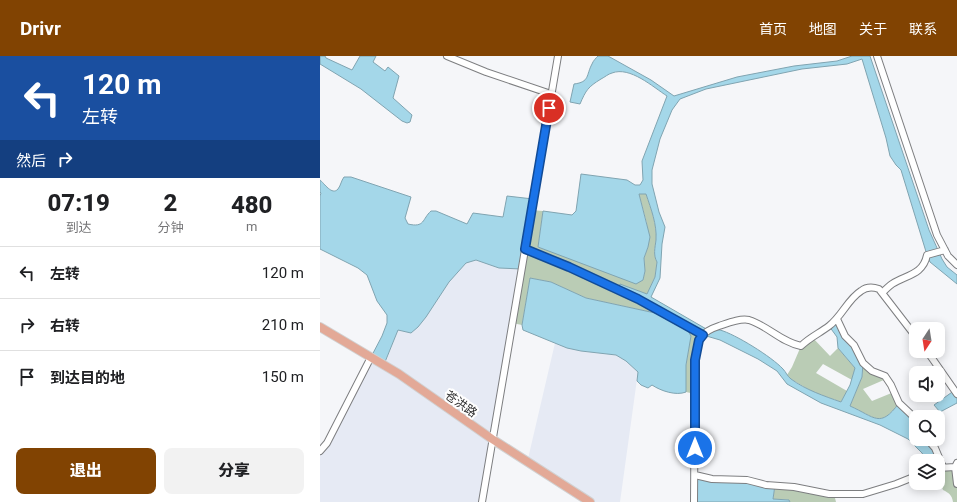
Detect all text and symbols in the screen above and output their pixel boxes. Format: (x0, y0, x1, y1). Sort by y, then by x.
text: Drivr (20, 17, 61, 40)
text: 首页 (759, 21, 787, 37)
text: 地图 (809, 21, 837, 37)
text: 关于 (859, 21, 887, 37)
text: 联系 (909, 21, 937, 37)
text: 120 m (82, 68, 161, 101)
icon: left (16, 72, 68, 124)
pin (532, 91, 566, 125)
icon: arrive (538, 97, 560, 119)
text: 左转 (82, 106, 118, 127)
icon: right (54, 148, 76, 170)
text: 然后 (16, 152, 46, 170)
text: 07:19 (48, 189, 110, 217)
text: 2 (163, 189, 177, 217)
text: 480 (231, 191, 272, 219)
text: m (246, 219, 257, 234)
text: 到达 (66, 220, 92, 235)
text: 分钟 (157, 220, 183, 235)
icon: left (16, 262, 38, 284)
text: 120 m (262, 264, 304, 282)
text: 左转 (50, 265, 80, 283)
icon: right (16, 314, 38, 336)
text: 210 m (262, 316, 304, 334)
text: 右转 (50, 317, 80, 335)
north arrow (909, 322, 945, 358)
map controls (909, 322, 945, 490)
icon: arrive (16, 366, 38, 388)
button: sound (909, 366, 945, 402)
text: 150 m (262, 368, 304, 386)
text: 到达目的地 (50, 369, 125, 387)
street label: 苍洪路 (442, 388, 480, 420)
button: search (909, 410, 945, 446)
position arrow (674, 427, 716, 469)
button: 退出 (16, 448, 156, 494)
button: 分享 (164, 448, 304, 494)
button: layers (909, 454, 945, 490)

